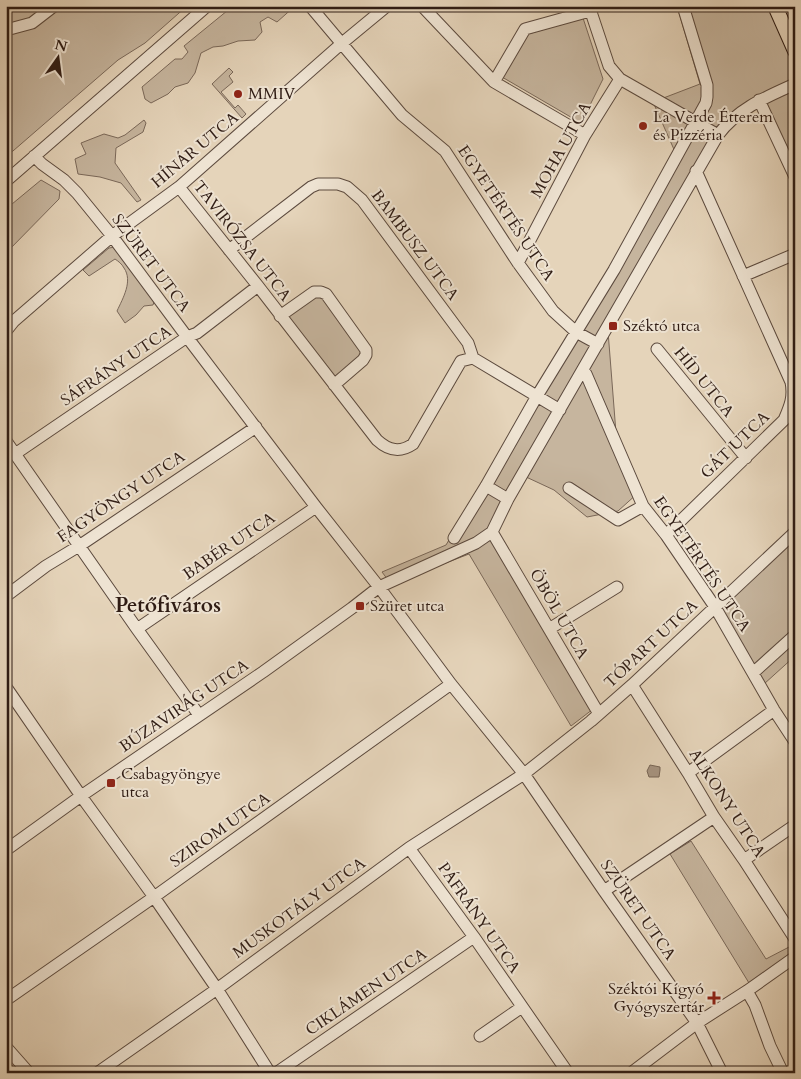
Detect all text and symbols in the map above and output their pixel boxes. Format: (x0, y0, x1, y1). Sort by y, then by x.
north arrow (32, 32, 82, 82)
text: N (53, 35, 69, 57)
place label: MMIV (248, 83, 296, 105)
marker: MMIV (232, 88, 244, 100)
street label: MOHA UTCA (526, 98, 597, 202)
place label: La Verde Étterem és Pizzéria (653, 106, 773, 146)
street label: HÍNÁR UTCA (147, 107, 244, 193)
marker: La Verde Étterem és Pizzéria (637, 120, 649, 132)
street label: EGYETÉRTÉS UTCA (452, 141, 560, 286)
street label: TAVIRÓZSA UTCA (188, 176, 296, 306)
street label: BAMBUSZ UTCA (366, 185, 464, 305)
street label: SZÜRET UTCA (107, 209, 196, 317)
place label: Széktó utca (623, 315, 700, 337)
street label: SÁFRÁNY UTCA (56, 320, 176, 411)
marker: Széktó utca (607, 320, 619, 332)
street label: HÍD UTCA (669, 342, 740, 422)
street label: GÁT UTCA (696, 406, 775, 484)
street label: FAGYÖNGY UTCA (53, 446, 190, 548)
street label: EGYETÉRTÉS UTCA (648, 492, 756, 637)
street label: BABÉR UTCA (179, 507, 280, 585)
street label: ÖBÖL UTCA (524, 565, 594, 664)
district label: Petőfiváros (115, 591, 221, 620)
street label: TÓPART UTCA (599, 594, 703, 693)
place label: Szüret utca (370, 595, 445, 617)
marker: Szüret utca (354, 600, 366, 612)
street label: BÚZAVIRÁG UTCA (115, 654, 254, 758)
street label: ALKONY UTCA (684, 745, 771, 862)
place label: Csabagyöngye utca (121, 763, 221, 803)
marker: Csabagyöngye utca (105, 777, 117, 789)
street label: SZIROM UTCA (166, 787, 275, 873)
street label: MUSKOTÁLY UTCA (228, 852, 370, 964)
street label: SZÜRET UTCA (595, 855, 681, 965)
street label: PÁFRÁNY UTCA (433, 858, 526, 978)
street label: CIKLÁMEN UTCA (301, 943, 432, 1041)
place label: Széktói Kígyó Gyógyszertár (608, 978, 704, 1018)
marker: Széktói Kígyó Gyógyszertár (708, 992, 720, 1004)

